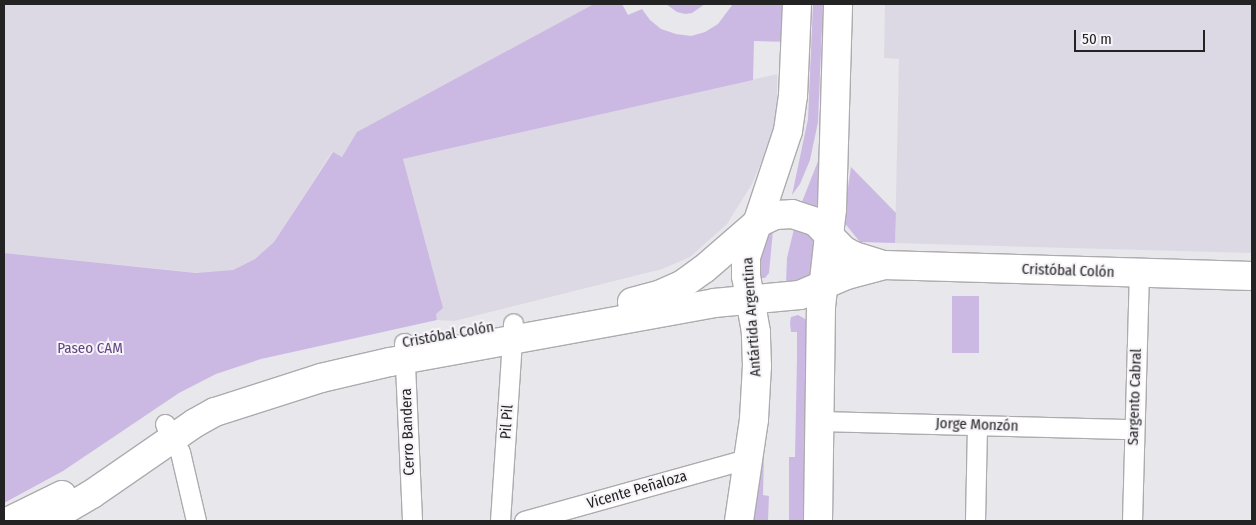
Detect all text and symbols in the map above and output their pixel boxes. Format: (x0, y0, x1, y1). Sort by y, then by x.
scale bar (1076, 20, 1207, 52)
text: 50 m (1082, 30, 1112, 48)
street label: Antártida Argentina (739, 257, 765, 377)
street label: Cristóbal Colón (1021, 260, 1115, 282)
street label: Cristóbal Colón (401, 318, 495, 352)
park label: Paseo CAM (57, 340, 123, 358)
street label: Sargento Cabral (1124, 348, 1146, 446)
street label: Cerro Bandera (397, 388, 419, 476)
street label: Pil Pil (497, 404, 517, 440)
street label: Jorge Monzón (935, 415, 1019, 435)
street label: Vicente Peñaloza (585, 467, 689, 513)

